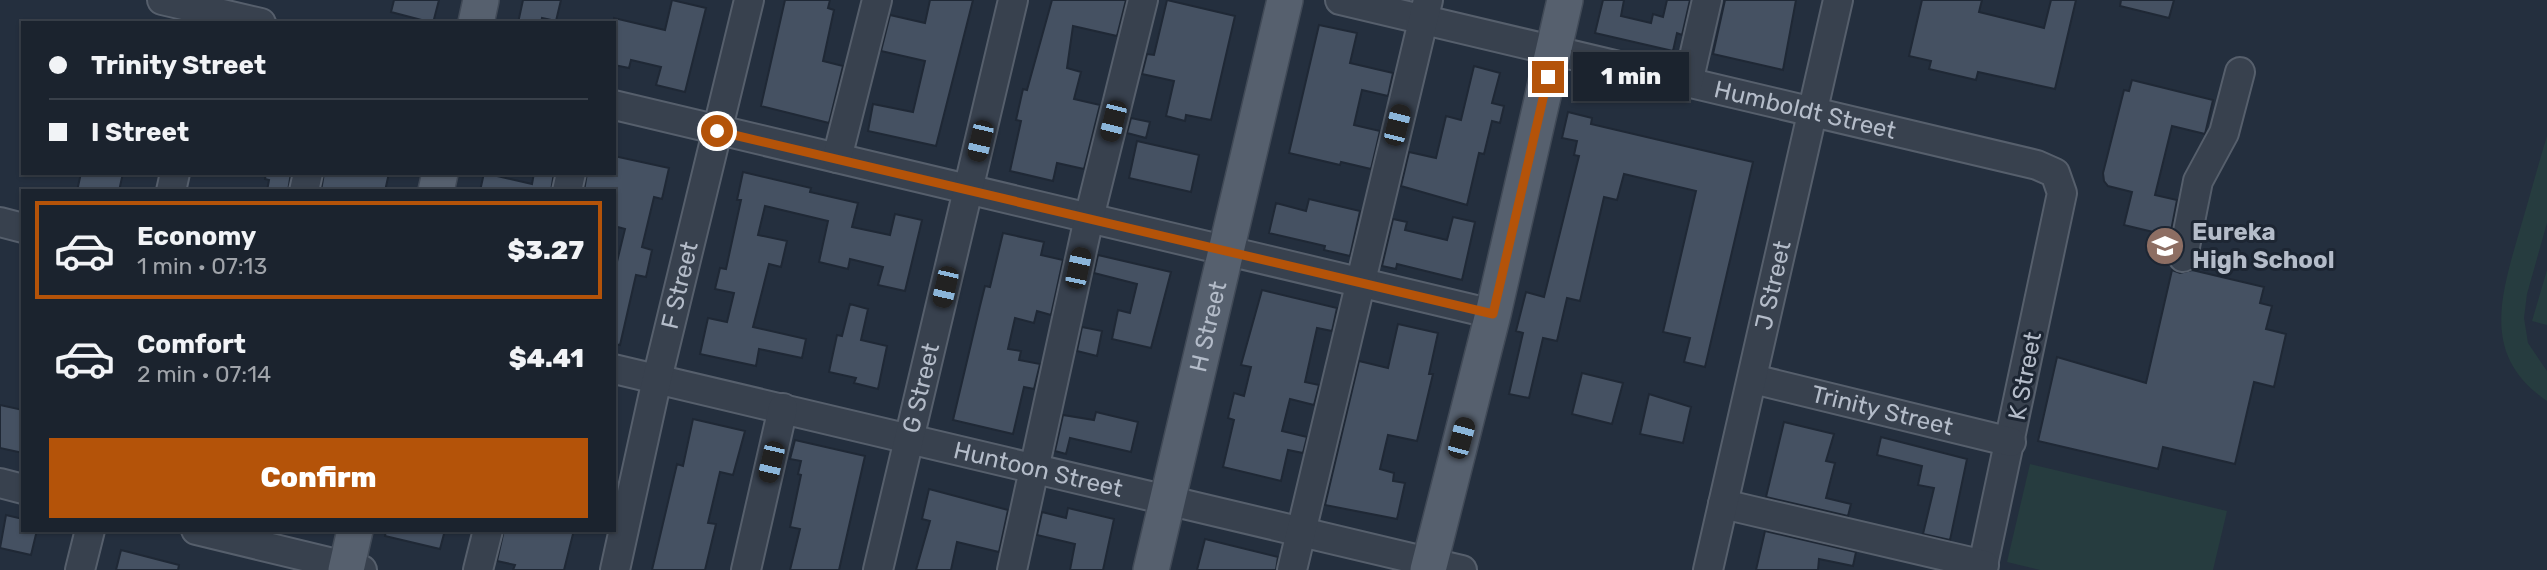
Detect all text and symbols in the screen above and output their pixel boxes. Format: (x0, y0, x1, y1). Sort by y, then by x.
text: Trinity Street (91, 50, 266, 81)
callout: 1 min (1572, 52, 1688, 102)
route end (1532, 61, 1564, 93)
text: 1 min (1601, 62, 1661, 90)
street label: Humboldt Street (1711, 75, 1899, 145)
car (1098, 98, 1129, 144)
car (1382, 102, 1413, 148)
route start (701, 115, 733, 147)
text: I Street (91, 117, 189, 148)
car (966, 118, 995, 164)
place label: Eureka High School (2192, 218, 2335, 274)
icon: car (53, 219, 116, 282)
text: Economy (137, 221, 256, 252)
school or university icon: Eureka High School (2144, 225, 2186, 267)
text: $3.27 (507, 235, 584, 266)
street label: J Street (1749, 238, 1797, 333)
street label: F Street (656, 239, 704, 332)
car (1064, 245, 1093, 291)
text: 1 min · 07:13 (137, 252, 267, 280)
car (931, 264, 960, 310)
street label: H Street (1184, 278, 1232, 375)
icon: car (53, 327, 116, 390)
text: Comfort (137, 329, 246, 360)
street label: K Street (2003, 329, 2047, 423)
street label: G Street (897, 340, 945, 436)
text: $4.41 (509, 343, 584, 374)
text: 2 min · 07:14 (137, 360, 271, 388)
street label: Trinity Street (1809, 380, 1956, 441)
car (1446, 415, 1477, 461)
street label: Huntoon Street (951, 436, 1126, 503)
button: Confirm (49, 438, 588, 518)
car (757, 439, 786, 485)

